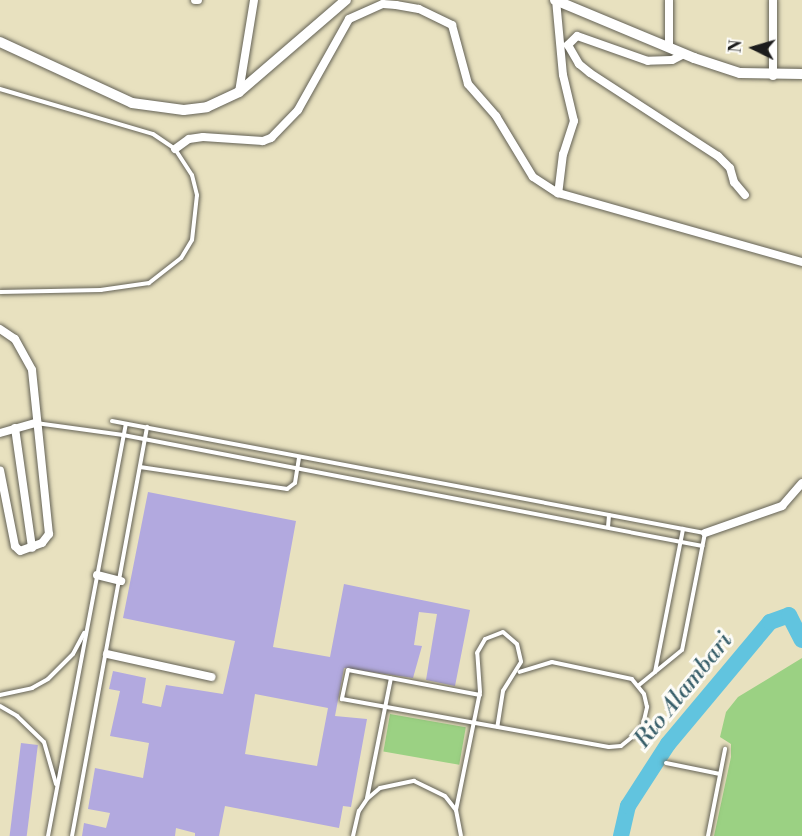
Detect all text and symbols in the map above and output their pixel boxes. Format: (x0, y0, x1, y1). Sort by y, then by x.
north arrow (724, 18, 784, 78)
text: N (726, 39, 747, 54)
water label: Rio Alambari (629, 627, 739, 755)

